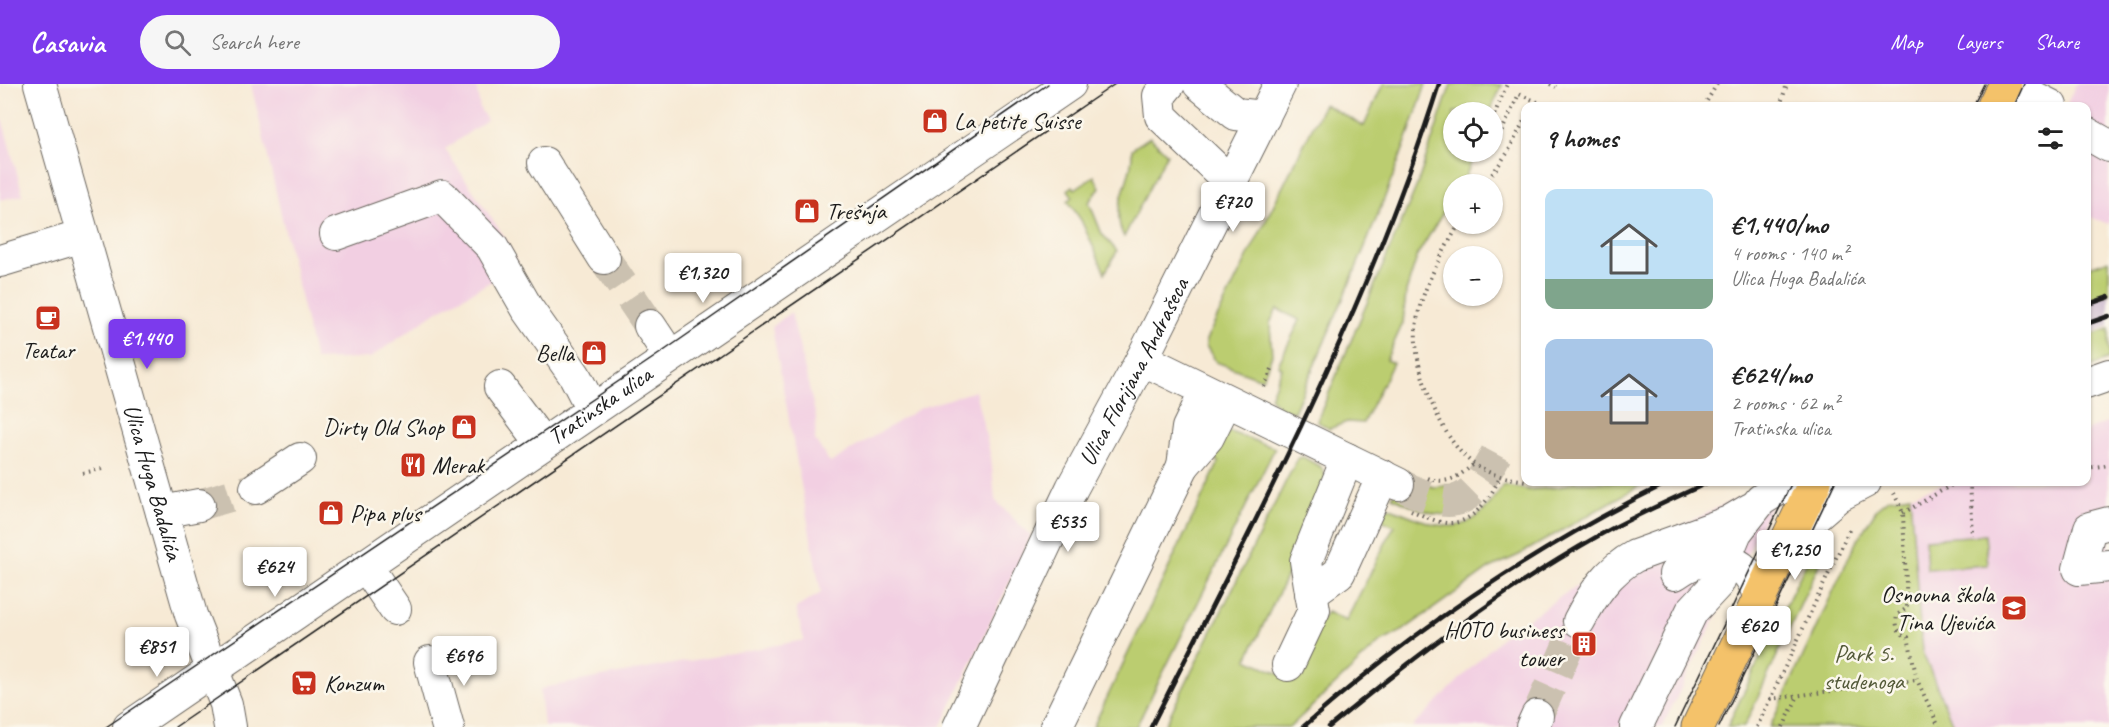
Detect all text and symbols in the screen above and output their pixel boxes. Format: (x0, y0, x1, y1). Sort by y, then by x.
search box (140, 15, 560, 69)
text: Casavia (30, 25, 104, 60)
icon: search (161, 26, 194, 59)
text: Search here (209, 28, 299, 56)
text: Map (1890, 29, 1923, 55)
text: Layers (1956, 29, 2002, 55)
text: Share (2035, 29, 2079, 55)
map controls (1443, 102, 1503, 306)
button: locate (1443, 102, 1503, 162)
shop icon: La petite Suisse (920, 106, 950, 136)
place label: La petite Suisse (954, 106, 1083, 136)
text: 9 homes (1545, 122, 1618, 155)
icon: filters (2034, 122, 2067, 155)
button: + (1443, 174, 1503, 234)
pin: €720 (1197, 182, 1269, 233)
text: €720 (1215, 189, 1251, 214)
shop icon: Trešnja (792, 196, 822, 226)
place label: Trešnja (826, 196, 887, 226)
text: €1,440/mo (1731, 208, 1828, 241)
icon: home (1593, 213, 1665, 285)
text: 4 rooms · 140 m² (1731, 241, 1848, 266)
button: − (1443, 246, 1503, 306)
pin: €1,320 (654, 253, 752, 304)
text: €1,320 (679, 260, 727, 285)
text: Ulica Huga Badalića (1731, 266, 1865, 291)
street label: Ulica Florijana Andrašeca (1072, 272, 1196, 471)
cafe icon: Teatar (33, 303, 63, 333)
pin: €1,440 (98, 319, 196, 370)
text: €1,440 (123, 326, 171, 351)
place label: Teatar (22, 335, 77, 365)
place label: Bella (536, 338, 575, 368)
shop icon: Bella (579, 338, 609, 368)
street label: Tratinska ulica (542, 358, 659, 452)
text: €624/mo (1731, 358, 1812, 391)
icon: home (1593, 363, 1665, 435)
text: 2 rooms · 62 m² (1731, 391, 1839, 416)
street label: Ulica Huga Badalića (117, 401, 190, 565)
place label: Dirty Old Shop (323, 412, 445, 442)
shop icon: Dirty Old Shop (449, 412, 479, 442)
text: Tratinska ulica (1731, 416, 1831, 441)
restaurant icon: Merak (398, 450, 428, 480)
place label: Merak (432, 450, 486, 480)
shop icon: Pipa plus (316, 498, 346, 528)
place label: Pipa plus (350, 498, 423, 528)
pin: €535 (1032, 502, 1104, 553)
text: €535 (1050, 509, 1086, 534)
pin: €1,250 (1746, 530, 1844, 581)
text: €1,250 (1771, 537, 1819, 562)
pin: €624 (239, 547, 311, 598)
text: €624 (257, 554, 293, 579)
place label: Osnovna škola Tina Ujevića (1881, 579, 1996, 637)
school or university icon: Osnovna škola Tina Ujevića (1999, 593, 2029, 623)
pin: €620 (1723, 606, 1795, 657)
text: €620 (1741, 613, 1777, 638)
place label: HOTO business tower (1444, 615, 1566, 673)
pin: €851 (121, 627, 193, 678)
building icon: HOTO business tower (1569, 629, 1599, 659)
text: €851 (139, 634, 175, 659)
pin: €696 (428, 636, 500, 687)
park label: Park 5. studenoga (1824, 638, 1906, 696)
text: €696 (446, 643, 482, 668)
supermarket icon: Konzum (289, 668, 319, 698)
place label: Konzum (324, 668, 384, 698)

